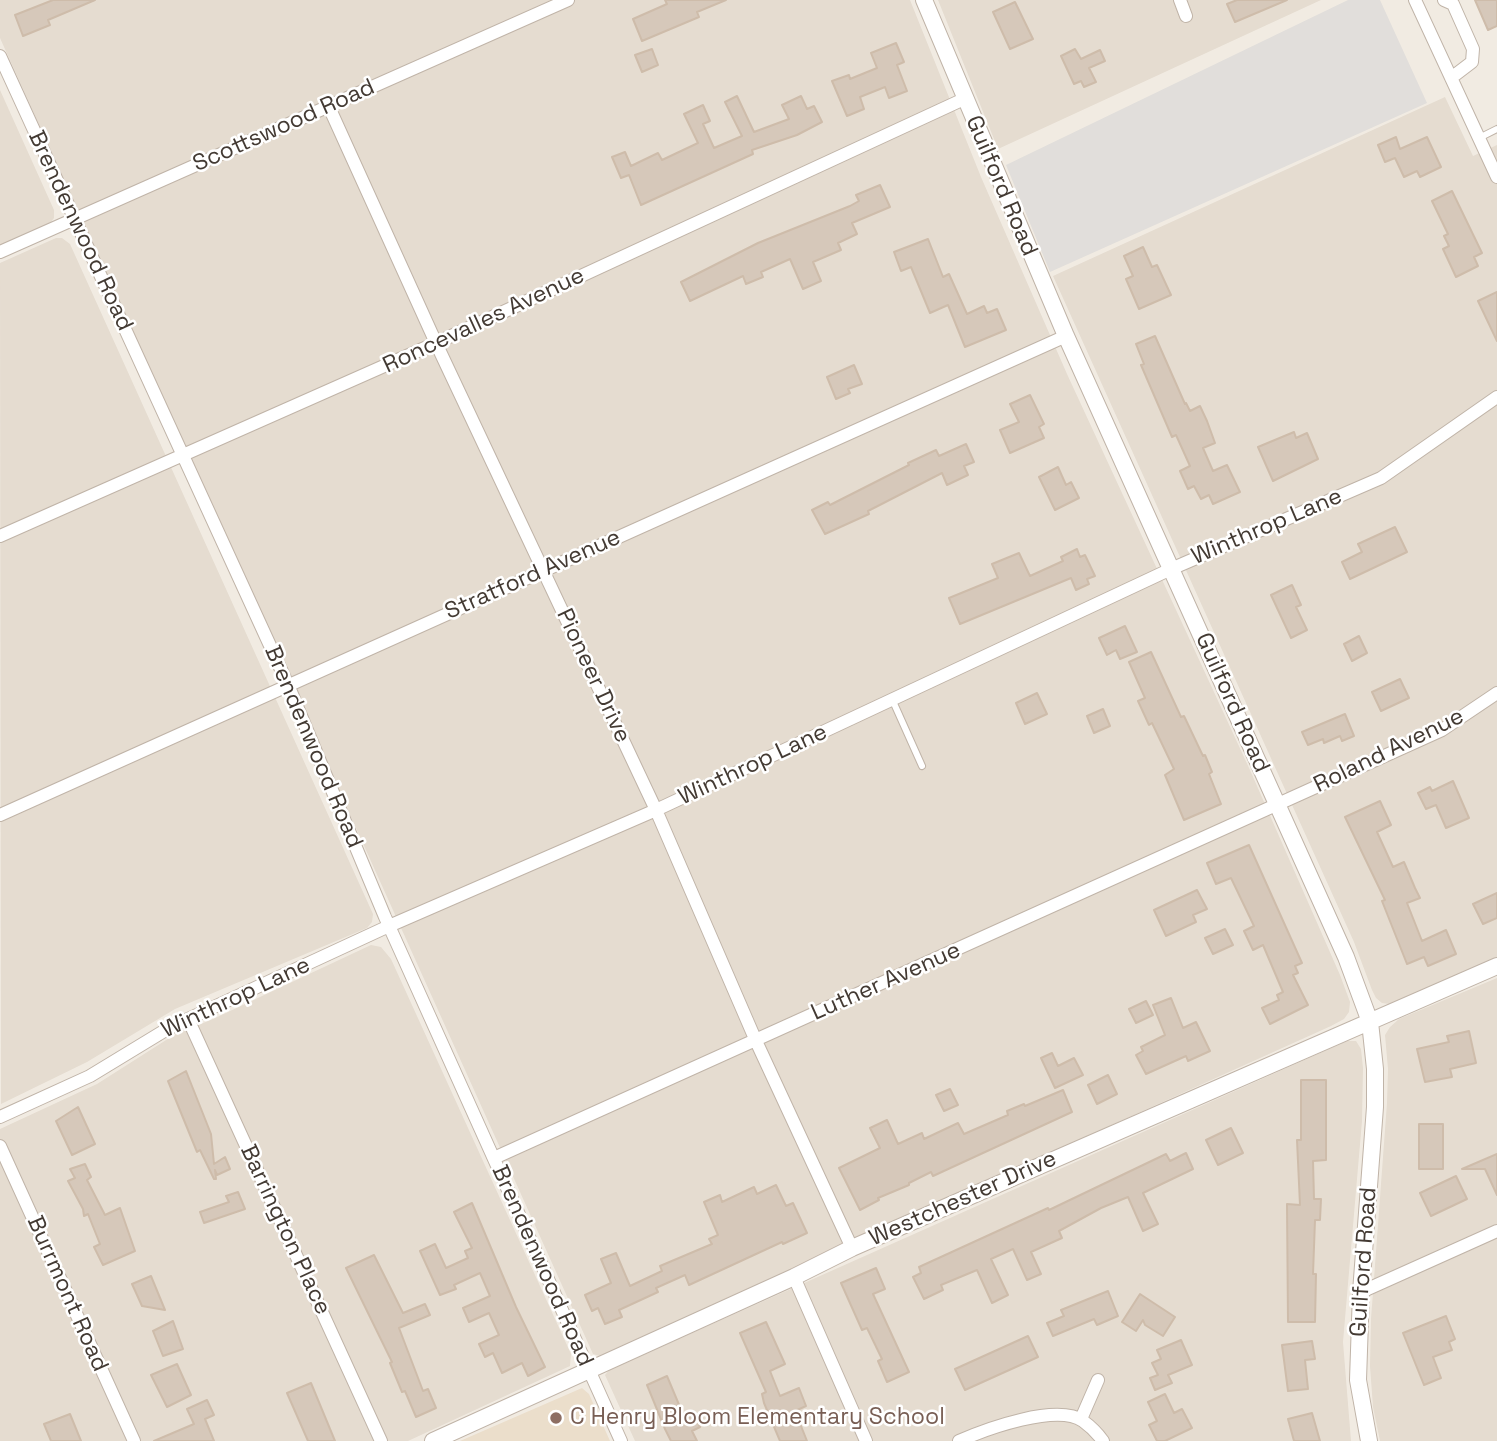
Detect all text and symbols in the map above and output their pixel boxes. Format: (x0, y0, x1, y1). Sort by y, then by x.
street label: Scottswood Road (189, 74, 379, 178)
street label: Guilford Road (959, 112, 1043, 260)
street label: Brendenwood Road (22, 127, 138, 335)
street label: Roncevalles Avenue (379, 262, 589, 380)
street label: Winthrop Lane (1188, 483, 1346, 571)
street label: Stratford Avenue (441, 524, 625, 626)
street label: Pioneer Drive (550, 605, 636, 747)
street label: Guilford Road (1189, 629, 1275, 777)
street label: Brendenwood Road (258, 642, 368, 852)
street label: Roland Avenue (1309, 703, 1469, 799)
street label: Winthrop Lane (674, 718, 832, 812)
street label: Luther Avenue (807, 937, 965, 1027)
street label: Winthrop Lane (157, 951, 315, 1045)
street label: Barrington Place (234, 1141, 336, 1319)
street label: Westchester Drive (865, 1145, 1061, 1253)
street label: Brendenwood Road (485, 1161, 599, 1371)
street label: Guilford Road (1345, 1186, 1383, 1338)
street label: Burrmont Road (20, 1212, 114, 1376)
place label: C Henry Bloom Elementary School (570, 1404, 945, 1432)
marker: C Henry Bloom Elementary School (548, 1410, 564, 1426)

